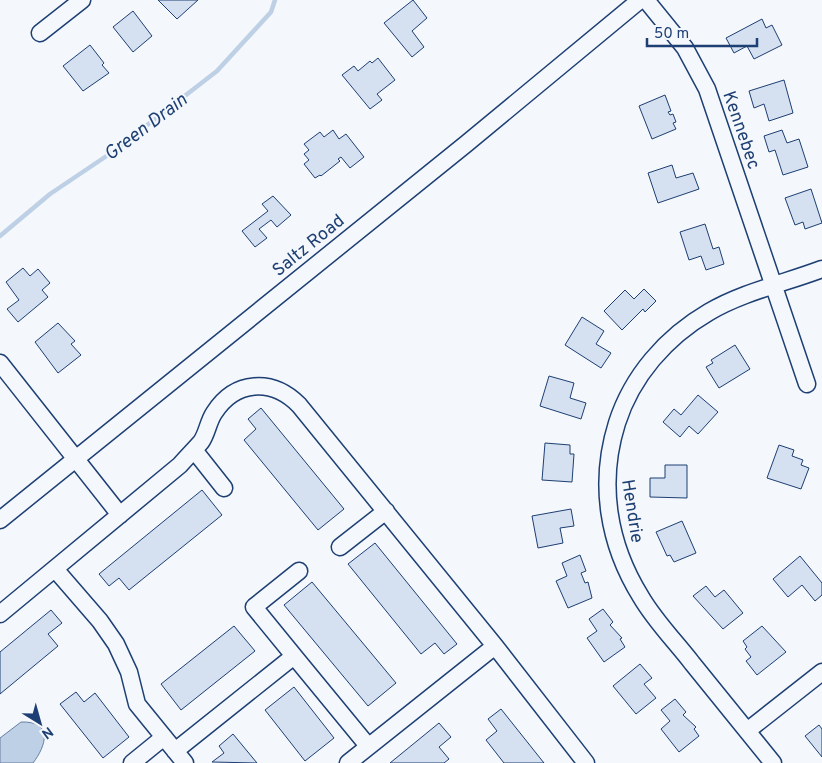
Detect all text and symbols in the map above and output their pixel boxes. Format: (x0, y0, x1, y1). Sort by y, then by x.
scale bar (647, 15, 757, 47)
text: 50 m (654, 25, 689, 44)
water label: Green Drain (100, 88, 193, 167)
street label: Kennebec (716, 88, 765, 173)
street label: Saltz Road (268, 210, 350, 282)
street label: Hendrie (615, 478, 648, 545)
north arrow (15, 698, 65, 748)
text: N (38, 722, 56, 742)

